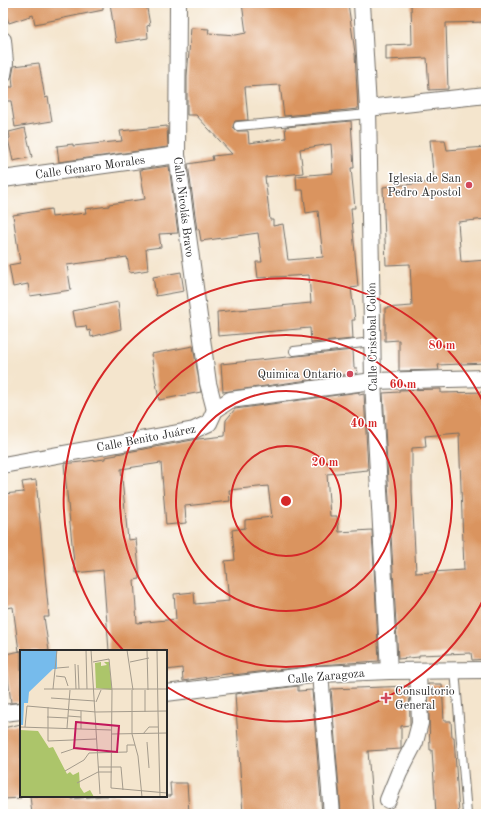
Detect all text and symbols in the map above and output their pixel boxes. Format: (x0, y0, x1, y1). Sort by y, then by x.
street label: Calle Genaro Morales (34, 154, 146, 182)
street label: Calle Nicolás Bravo (171, 156, 195, 258)
place label: Iglesia de San Pedro Apostol (388, 173, 462, 199)
marker: Iglesia de San Pedro Apostol (464, 180, 474, 190)
street label: Calle Cristobal Colón (366, 282, 380, 392)
text: 80 m (429, 340, 456, 352)
place label: Quimica Ontario (258, 369, 342, 381)
marker: Quimica Ontario (345, 369, 355, 379)
text: 60 m (390, 379, 417, 391)
text: 40 m (351, 418, 378, 430)
street label: Calle Benito Juárez (96, 423, 197, 454)
text: 20 m (312, 457, 339, 469)
centre of rings (279, 494, 293, 508)
inset map (20, 650, 167, 797)
street label: Calle Zaragoza (287, 668, 365, 686)
place label: Consultorio General (395, 686, 455, 712)
marker: Consultorio General (380, 692, 392, 704)

